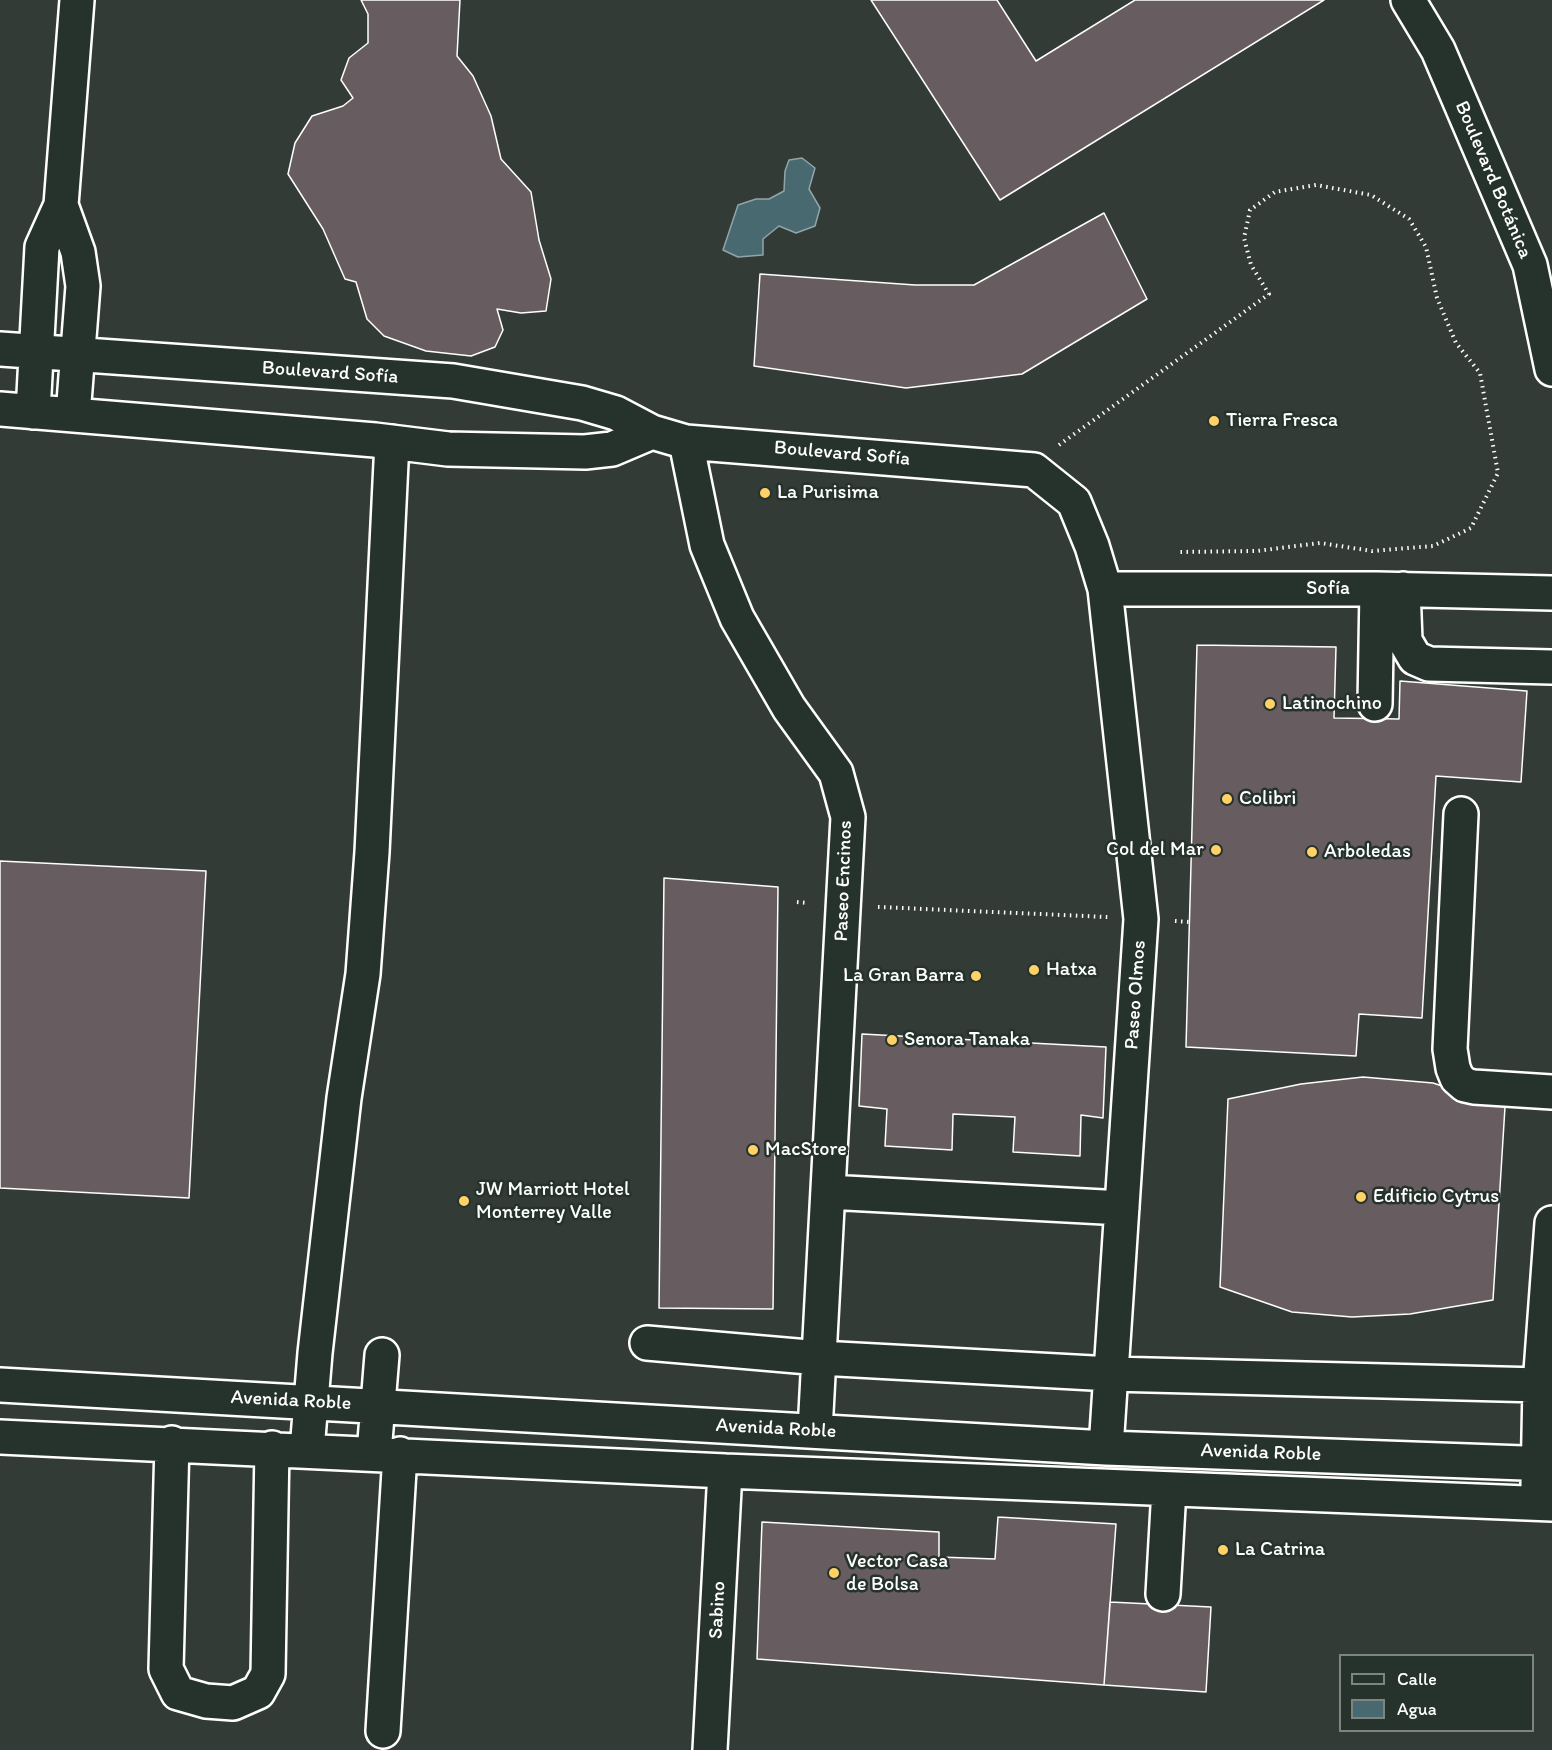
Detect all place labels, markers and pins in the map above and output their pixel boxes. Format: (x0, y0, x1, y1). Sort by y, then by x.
place label: Tierra Fresca (1226, 409, 1338, 433)
marker: Tierra Fresca (1207, 414, 1221, 428)
place label: La Purisima (777, 481, 879, 505)
marker: La Purisima (758, 486, 772, 500)
place label: Latinochino (1282, 692, 1382, 716)
marker: Latinochino (1263, 697, 1277, 711)
place label: Colibri (1239, 787, 1296, 811)
marker: Colibri (1220, 792, 1234, 806)
place label: Col del Mar (1106, 838, 1204, 862)
place label: Arboledas (1324, 840, 1411, 864)
marker: Col del Mar (1209, 843, 1223, 857)
marker: Arboledas (1305, 845, 1319, 859)
place label: Hatxa (1046, 958, 1097, 982)
marker: Hatxa (1027, 963, 1041, 977)
place label: La Gran Barra (843, 964, 964, 988)
marker: La Gran Barra (969, 969, 983, 983)
place label: Senora Tanaka (904, 1028, 1030, 1052)
marker: Senora Tanaka (885, 1033, 899, 1047)
place label: MacStore (765, 1138, 847, 1162)
marker: MacStore (746, 1143, 760, 1157)
place label: JW Marriott Hotel Monterrey Valle (476, 1178, 630, 1225)
place label: Edificio Cytrus (1373, 1185, 1499, 1209)
marker: Edificio Cytrus (1354, 1190, 1368, 1204)
marker: JW Marriott Hotel Monterrey Valle (457, 1194, 471, 1208)
place label: La Catrina (1235, 1538, 1325, 1562)
marker: La Catrina (1216, 1543, 1230, 1557)
place label: Vector Casa de Bolsa (846, 1550, 948, 1597)
marker: Vector Casa de Bolsa (827, 1566, 841, 1580)

